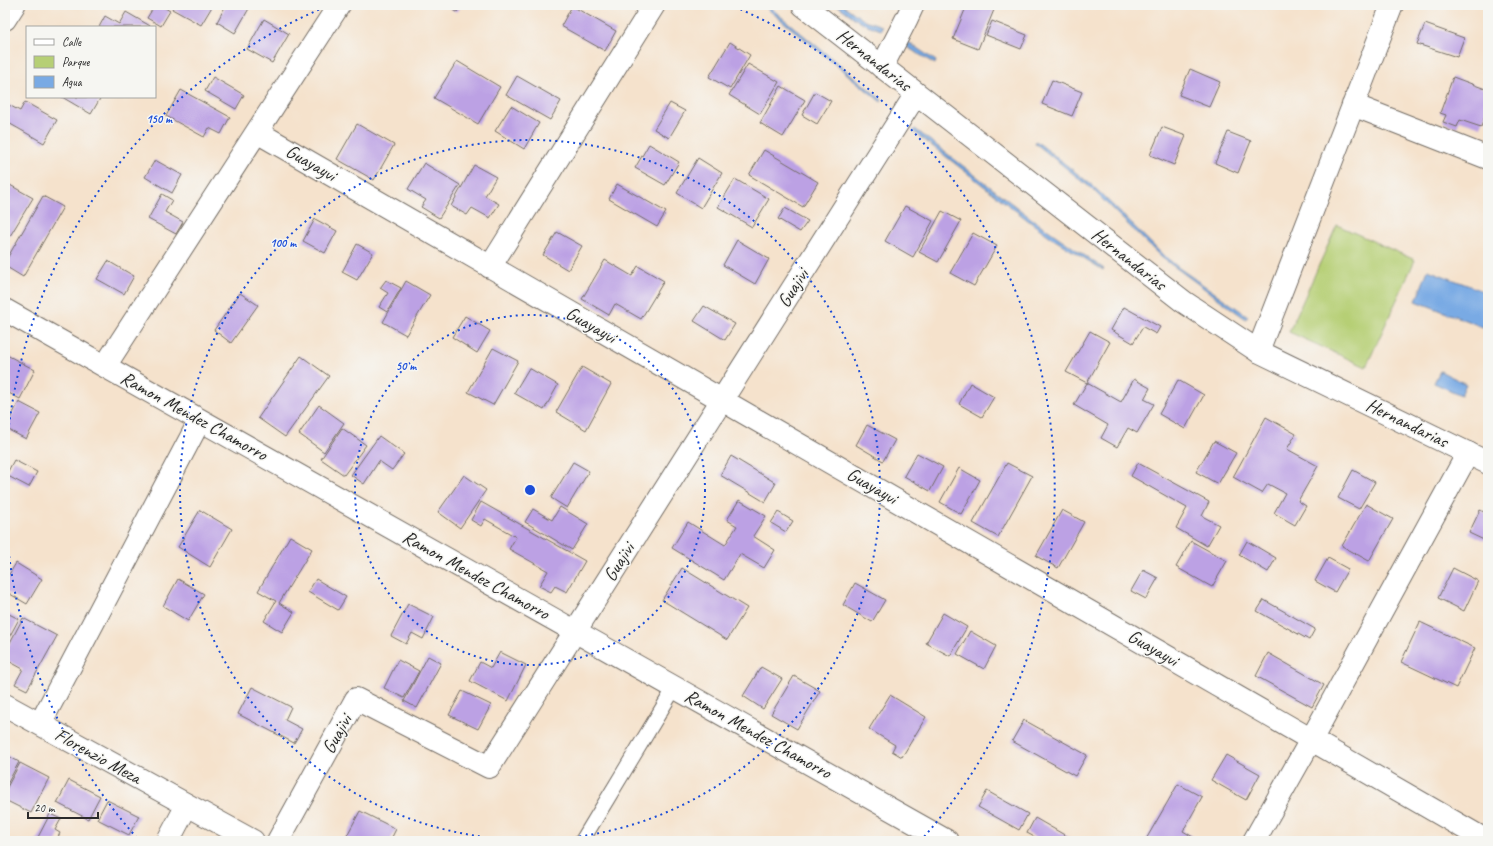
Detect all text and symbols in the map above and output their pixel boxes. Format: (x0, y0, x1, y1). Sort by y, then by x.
street label: Hernandarias (832, 23, 917, 98)
legend (26, 26, 156, 98)
text: Calle (62, 34, 82, 50)
text: Parque (62, 54, 91, 70)
text: Agua (62, 74, 83, 90)
text: 150 m (146, 111, 173, 127)
street label: Guayayvi (281, 139, 343, 188)
street label: Hernandarias (1087, 222, 1172, 297)
text: 100 m (270, 235, 297, 251)
street label: Guajivi (772, 262, 815, 312)
street label: Guayayvi (561, 301, 623, 350)
text: 50 m (396, 358, 417, 374)
street label: Ramon Mendez Chamorro (116, 366, 273, 467)
street label: Hernandarias (1362, 393, 1453, 454)
street label: Guayayvi (842, 462, 904, 511)
centre of rings (523, 483, 537, 497)
street label: Ramon Mendez Chamorro (398, 525, 555, 626)
street label: Guajivi (598, 536, 641, 586)
street label: Guayayvi (1123, 624, 1185, 673)
street label: Ramon Mendez Chamorro (680, 684, 837, 785)
street label: Guajivi (317, 708, 359, 758)
street label: Florenzio Meza (51, 722, 147, 791)
scale bar (28, 794, 98, 820)
text: 20 m (34, 800, 56, 816)

